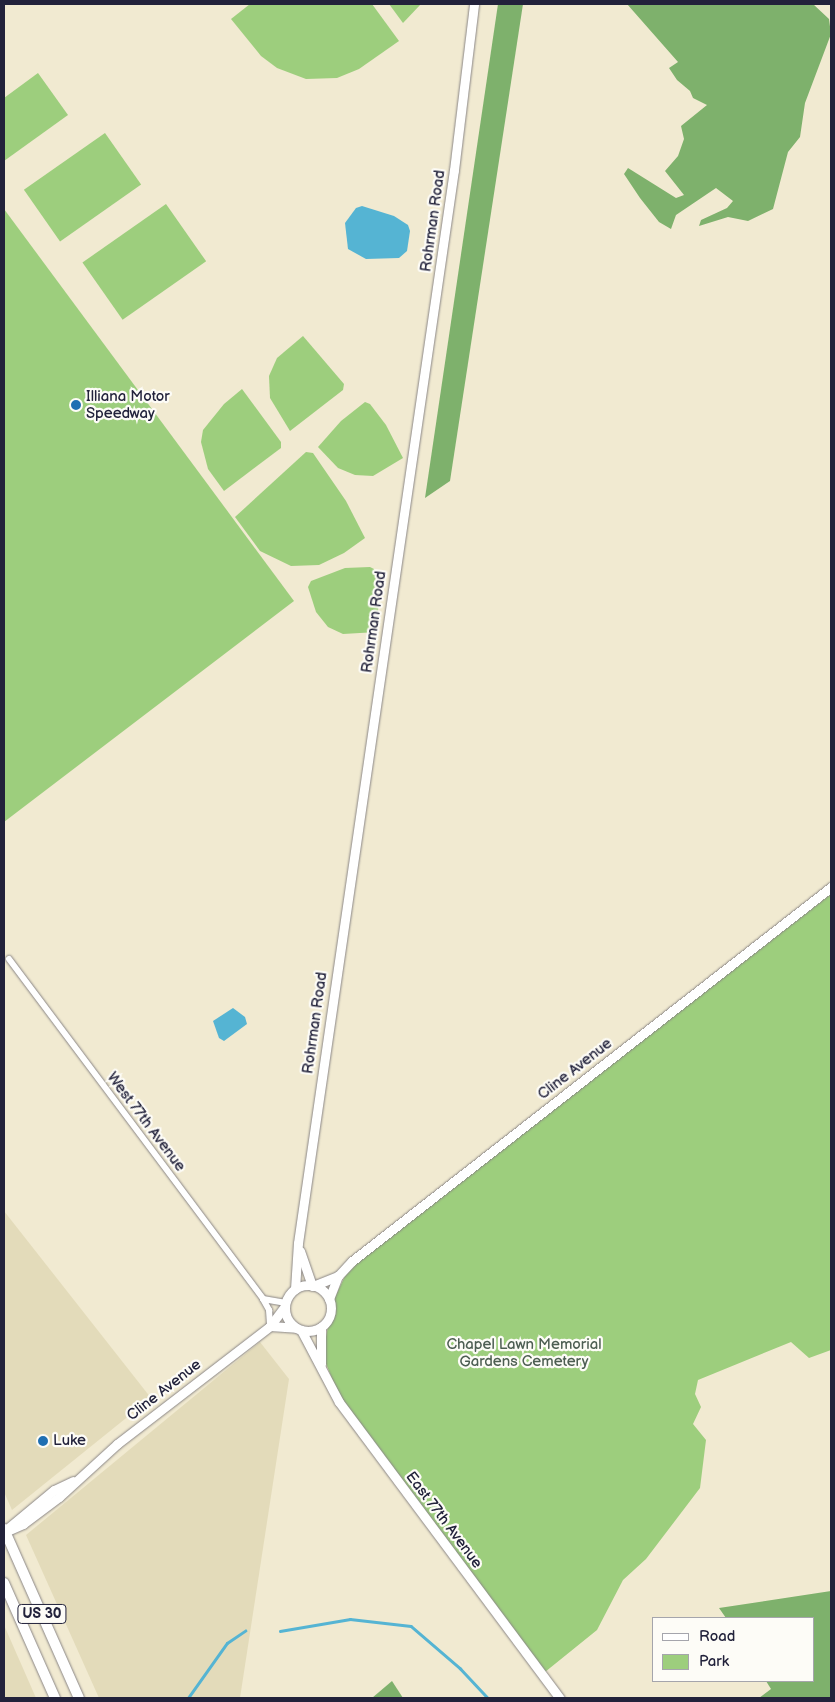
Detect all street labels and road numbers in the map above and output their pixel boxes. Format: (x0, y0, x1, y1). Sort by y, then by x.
street label: Rohrman Road (417, 169, 449, 273)
street label: Rohrman Road (358, 570, 390, 674)
street label: Rohrman Road (299, 971, 331, 1075)
street label: Cline Avenue (534, 1034, 616, 1104)
street label: West 77th Avenue (103, 1069, 189, 1175)
street label: Cline Avenue (123, 1355, 205, 1425)
street label: East 77th Avenue (402, 1468, 486, 1572)
road number: US 30 (17, 1602, 67, 1626)

